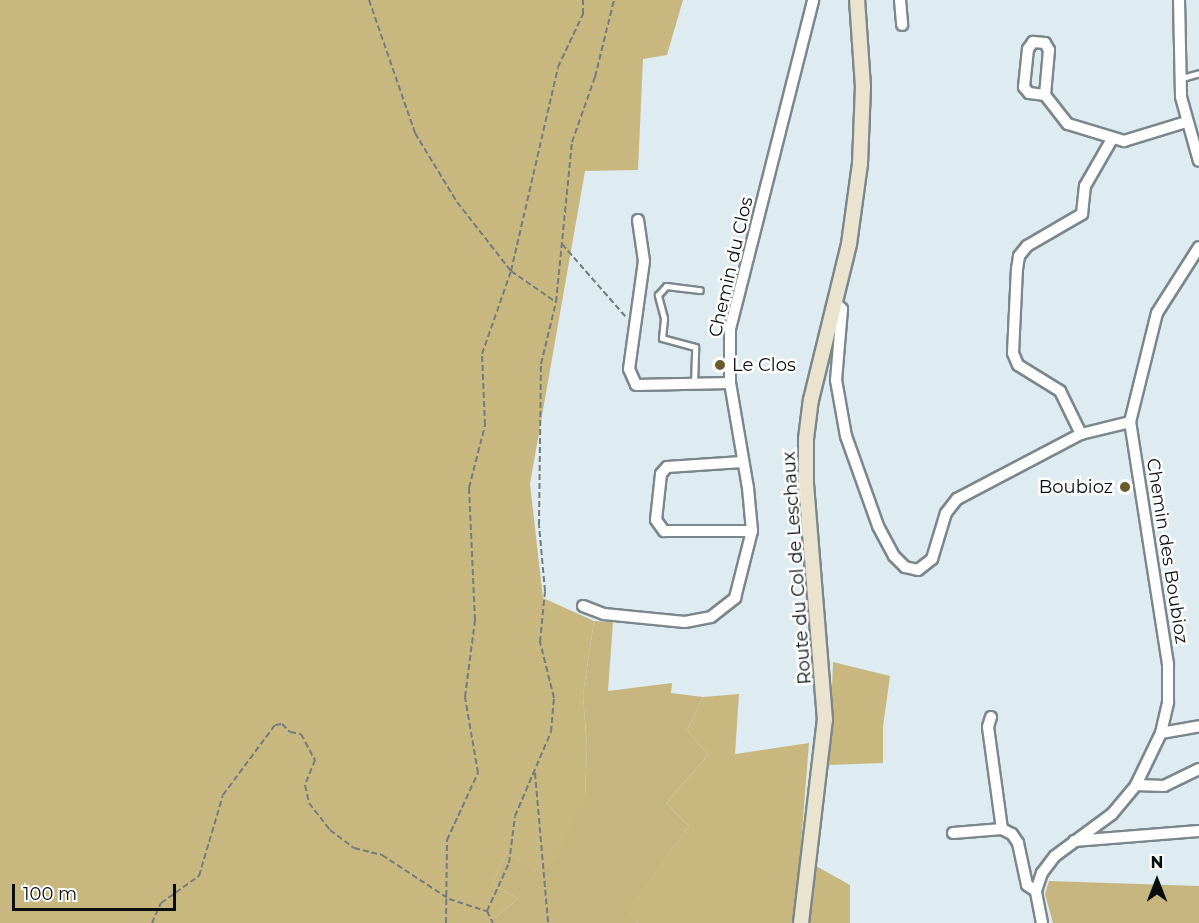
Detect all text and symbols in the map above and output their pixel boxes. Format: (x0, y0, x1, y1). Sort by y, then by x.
street label: Chemin du Clos (704, 195, 758, 339)
place label: Le Clos (732, 354, 796, 376)
marker: Le Clos (713, 358, 727, 372)
street label: Route du Col de Leschaux (778, 451, 816, 685)
street label: Chemin des Boubioz (1142, 457, 1192, 645)
place label: Boubioz (1039, 476, 1113, 498)
marker: Boubioz (1118, 480, 1132, 494)
north arrow (1127, 851, 1187, 911)
text: N (1151, 853, 1163, 872)
scale bar (15, 872, 178, 910)
text: 100 m (23, 883, 77, 905)

